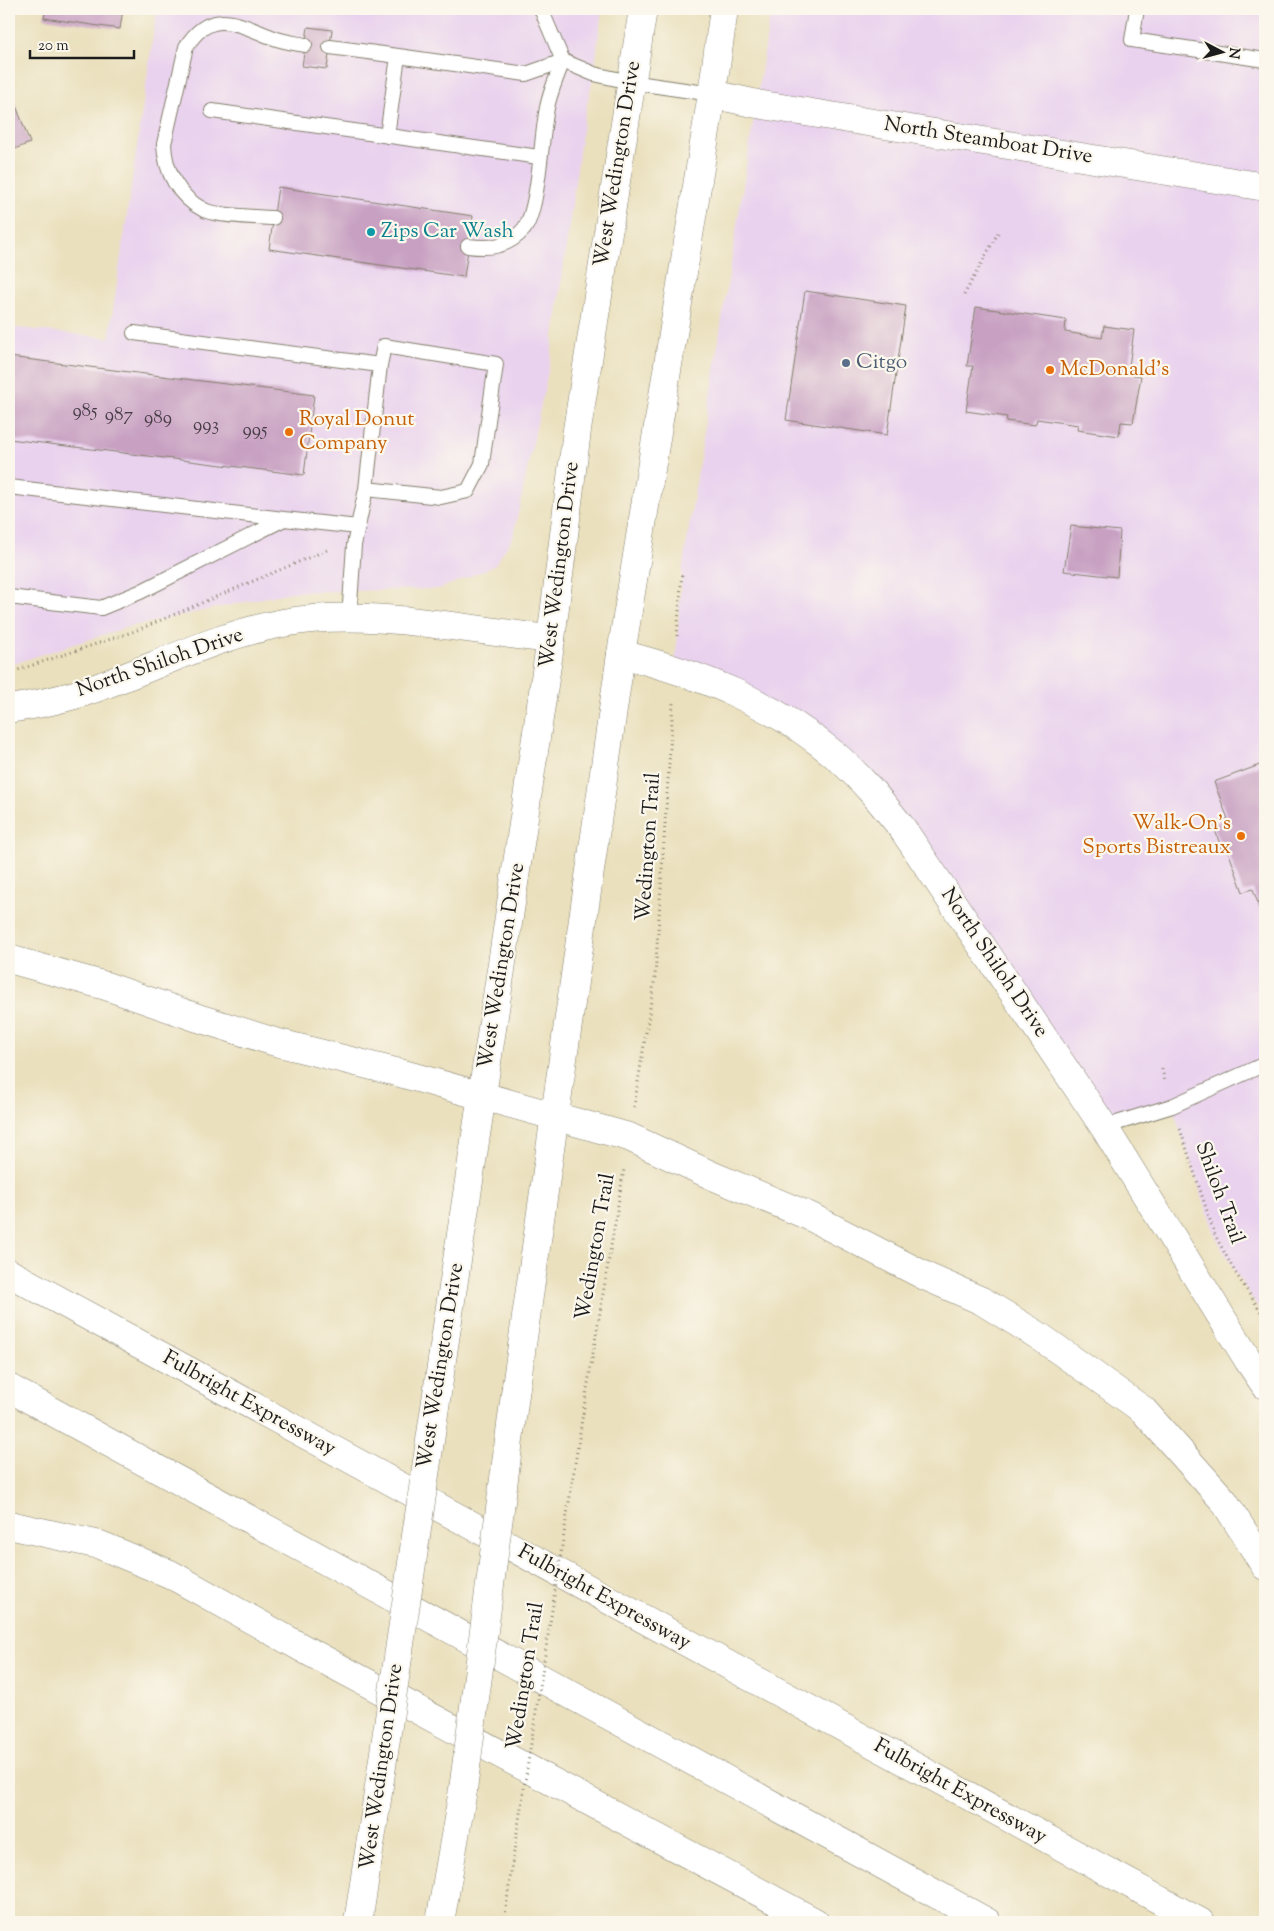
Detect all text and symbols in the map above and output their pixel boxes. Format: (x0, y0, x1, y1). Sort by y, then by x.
scale bar (30, 28, 134, 60)
north arrow (1196, 28, 1246, 78)
text: 20 m (38, 36, 69, 57)
text: N (1222, 47, 1243, 60)
street label: West Wedington Drive (587, 59, 649, 269)
street label: North Steamboat Drive (882, 110, 1094, 172)
place label: Zips Car Wash (381, 217, 514, 247)
marker: Zips Car Wash (365, 226, 377, 238)
place label: Citgo (856, 348, 907, 378)
place label: McDonald's (1060, 355, 1169, 385)
marker: Citgo (840, 357, 852, 369)
marker: McDonald's (1044, 364, 1056, 376)
house number: 985 (72, 398, 98, 425)
house number: 987 (105, 402, 134, 429)
house number: 989 (144, 405, 172, 432)
place label: Royal Donut Company (299, 405, 414, 459)
house number: 993 (193, 412, 219, 439)
house number: 995 (242, 417, 268, 444)
marker: Royal Donut Company (283, 426, 295, 438)
street label: West Wedington Drive (532, 460, 588, 670)
street label: North Shiloh Drive (72, 620, 248, 706)
street label: Wedington Trail (629, 771, 669, 922)
place label: Walk-On's Sports Bistreaux (1082, 809, 1231, 863)
marker: Walk-On's Sports Bistreaux (1235, 830, 1247, 842)
street label: West Wedington Drive (471, 861, 533, 1071)
street label: North Shiloh Drive (933, 882, 1055, 1044)
street label: Shiloh Trail (1187, 1138, 1251, 1249)
street label: Wedington Trail (568, 1171, 624, 1323)
street label: West Wedington Drive (410, 1261, 472, 1471)
street label: Fulbright Expressway (157, 1344, 342, 1464)
street label: Fulbright Expressway (512, 1538, 697, 1658)
street label: Wedington Trail (500, 1600, 553, 1752)
street label: West Wedington Drive (353, 1662, 411, 1872)
street label: Fulbright Expressway (868, 1732, 1053, 1852)

